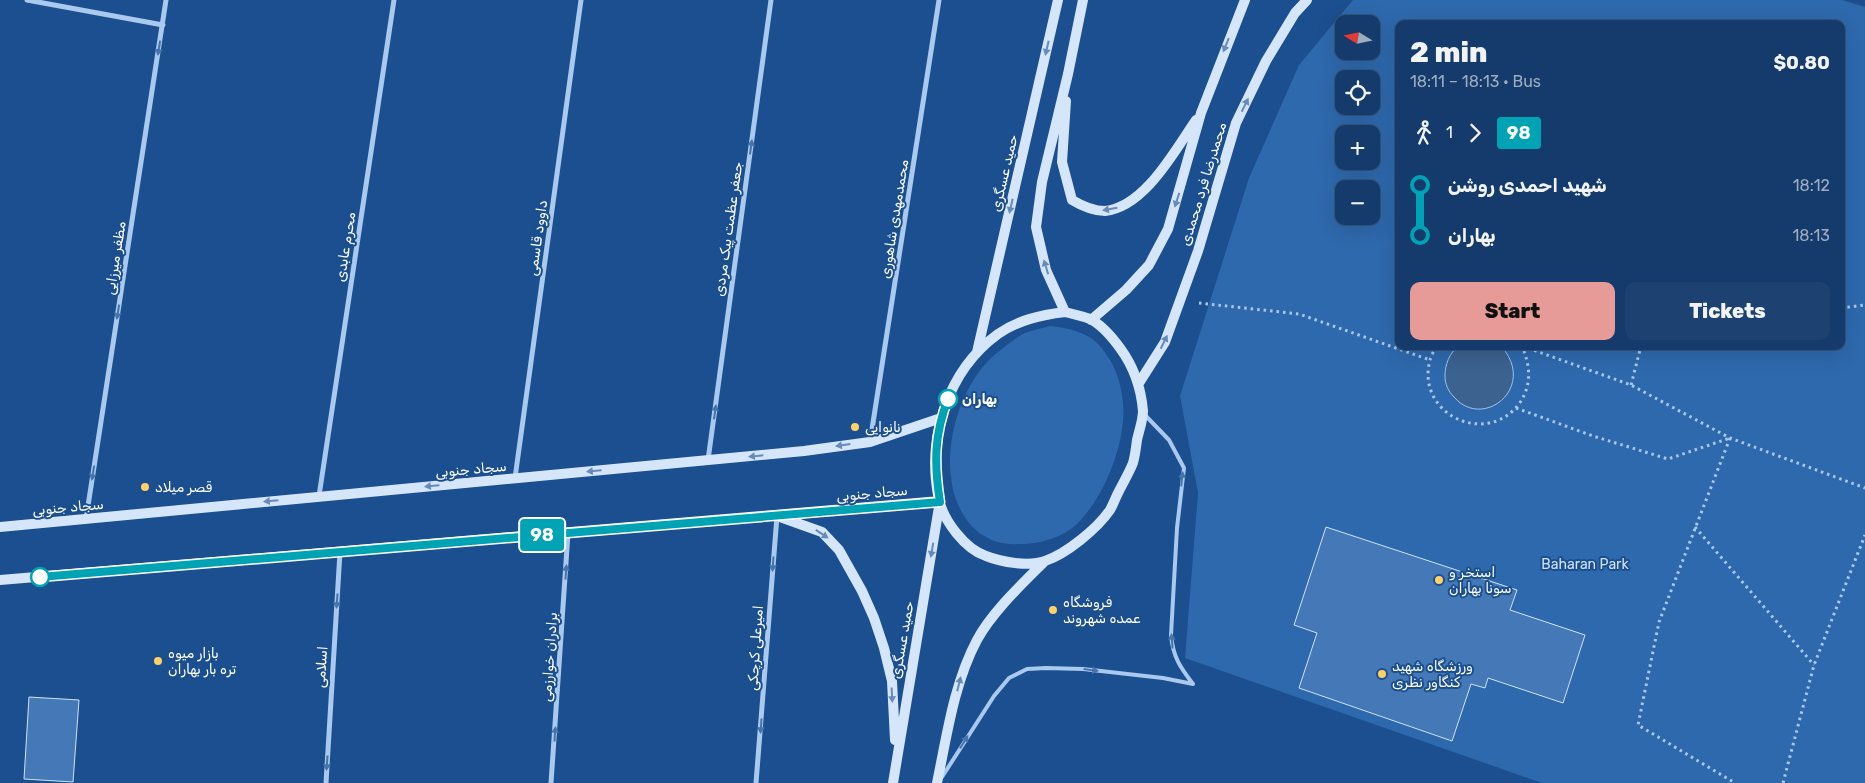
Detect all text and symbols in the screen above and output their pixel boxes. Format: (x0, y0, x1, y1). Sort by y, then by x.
north arrow (1335, 15, 1380, 60)
map controls (1335, 15, 1380, 225)
text: 2 min (1410, 36, 1487, 69)
one-way arrow (1222, 38, 1230, 52)
one-way arrow (1043, 40, 1051, 55)
one-way arrow (155, 41, 163, 57)
text: $0.80 (1773, 51, 1830, 74)
button: locate (1335, 70, 1380, 115)
text: 18:11 – 18:13 · Bus (1410, 72, 1541, 91)
one-way arrow (1241, 98, 1249, 112)
icon: walk (1410, 119, 1438, 147)
icon: forward (1461, 119, 1489, 147)
street label: محمدرضا فرد محمدی (1177, 120, 1230, 248)
text: 98 (1507, 122, 1531, 144)
text: 1 (1446, 123, 1453, 142)
button: + (1335, 125, 1380, 170)
street label: حمید عسگری (987, 133, 1022, 213)
one-way arrow (747, 139, 755, 155)
street label: محمدمهدی شاهوری (877, 158, 912, 280)
street label: جعفر عظمت پیک مردی (711, 161, 747, 298)
text: شهید احمدی روشن (1448, 174, 1607, 197)
text: 18:12 (1793, 176, 1830, 195)
button: − (1335, 180, 1380, 225)
one-way arrow (1173, 192, 1180, 207)
one-way arrow (1007, 198, 1015, 213)
street label: داوود قاسمی (524, 199, 551, 277)
one-way arrow (1101, 205, 1117, 213)
street label: محرم عابدی (332, 211, 360, 283)
street label: مظفر میرزایی (101, 220, 130, 296)
text: بهاران (1448, 224, 1496, 247)
text: 18:13 (1792, 226, 1830, 245)
one-way arrow (1041, 259, 1049, 274)
button: Start (1410, 282, 1615, 340)
button: Tickets (1625, 282, 1830, 340)
one-way arrow (113, 305, 121, 321)
one-way arrow (1160, 334, 1168, 349)
marker: بهاران (938, 389, 958, 409)
place label: بهاران (962, 391, 997, 408)
one-way arrow (711, 404, 719, 420)
place label: نانوایی (865, 419, 901, 436)
marker: نانوایی (849, 421, 861, 433)
one-way arrow (835, 442, 851, 450)
one-way arrow (748, 452, 764, 460)
street label: سجاد جنوبی (435, 458, 507, 481)
one-way arrow (88, 465, 96, 481)
one-way arrow (586, 467, 602, 475)
one-way arrow (1178, 471, 1186, 487)
place label: قصر میلاد (155, 479, 213, 496)
marker: قصر میلاد (139, 481, 151, 493)
one-way arrow (424, 482, 440, 490)
street label: سجاد جنوبی (836, 482, 908, 505)
street label: سجاد جنوبی (32, 496, 104, 519)
one-way arrow (262, 498, 278, 506)
line badge: 98 (520, 519, 564, 551)
text: 98 (530, 524, 554, 546)
one-way arrow (815, 529, 829, 539)
one-way arrow (927, 542, 935, 558)
one-way arrow (769, 556, 777, 572)
park label: Baharan Park (1541, 556, 1629, 573)
one-way arrow (562, 564, 570, 580)
place label: استخر و سونا بهاران (1449, 564, 1512, 597)
unlabelled marker (30, 567, 50, 587)
marker: استخر و سونا بهاران (1433, 574, 1445, 586)
one-way arrow (332, 593, 340, 609)
place label: فروشگاه عمده شهروند (1063, 594, 1141, 627)
street label: حمید عسگری (887, 600, 918, 680)
marker: فروشگاه عمده شهروند (1047, 604, 1059, 616)
street label: امیرعلی کرچکی (744, 605, 767, 691)
street label: برادران خوارزمی (538, 612, 561, 702)
one-way arrow (1167, 633, 1175, 649)
place label: بازار میوه تره بار بهاران (168, 645, 237, 678)
street label: اسلامی (312, 646, 331, 688)
marker: بازار میوه تره بار بهاران (152, 655, 164, 667)
place label: ورزشگاه شهید کنگاور نظری (1392, 658, 1473, 691)
one-way arrow (1084, 666, 1100, 674)
marker: ورزشگاه شهید کنگاور نظری (1376, 668, 1388, 680)
one-way arrow (955, 677, 963, 692)
one-way arrow (889, 687, 897, 703)
one-way arrow (756, 718, 764, 734)
one-way arrow (551, 726, 559, 742)
one-way arrow (959, 735, 969, 748)
one-way arrow (322, 755, 330, 771)

